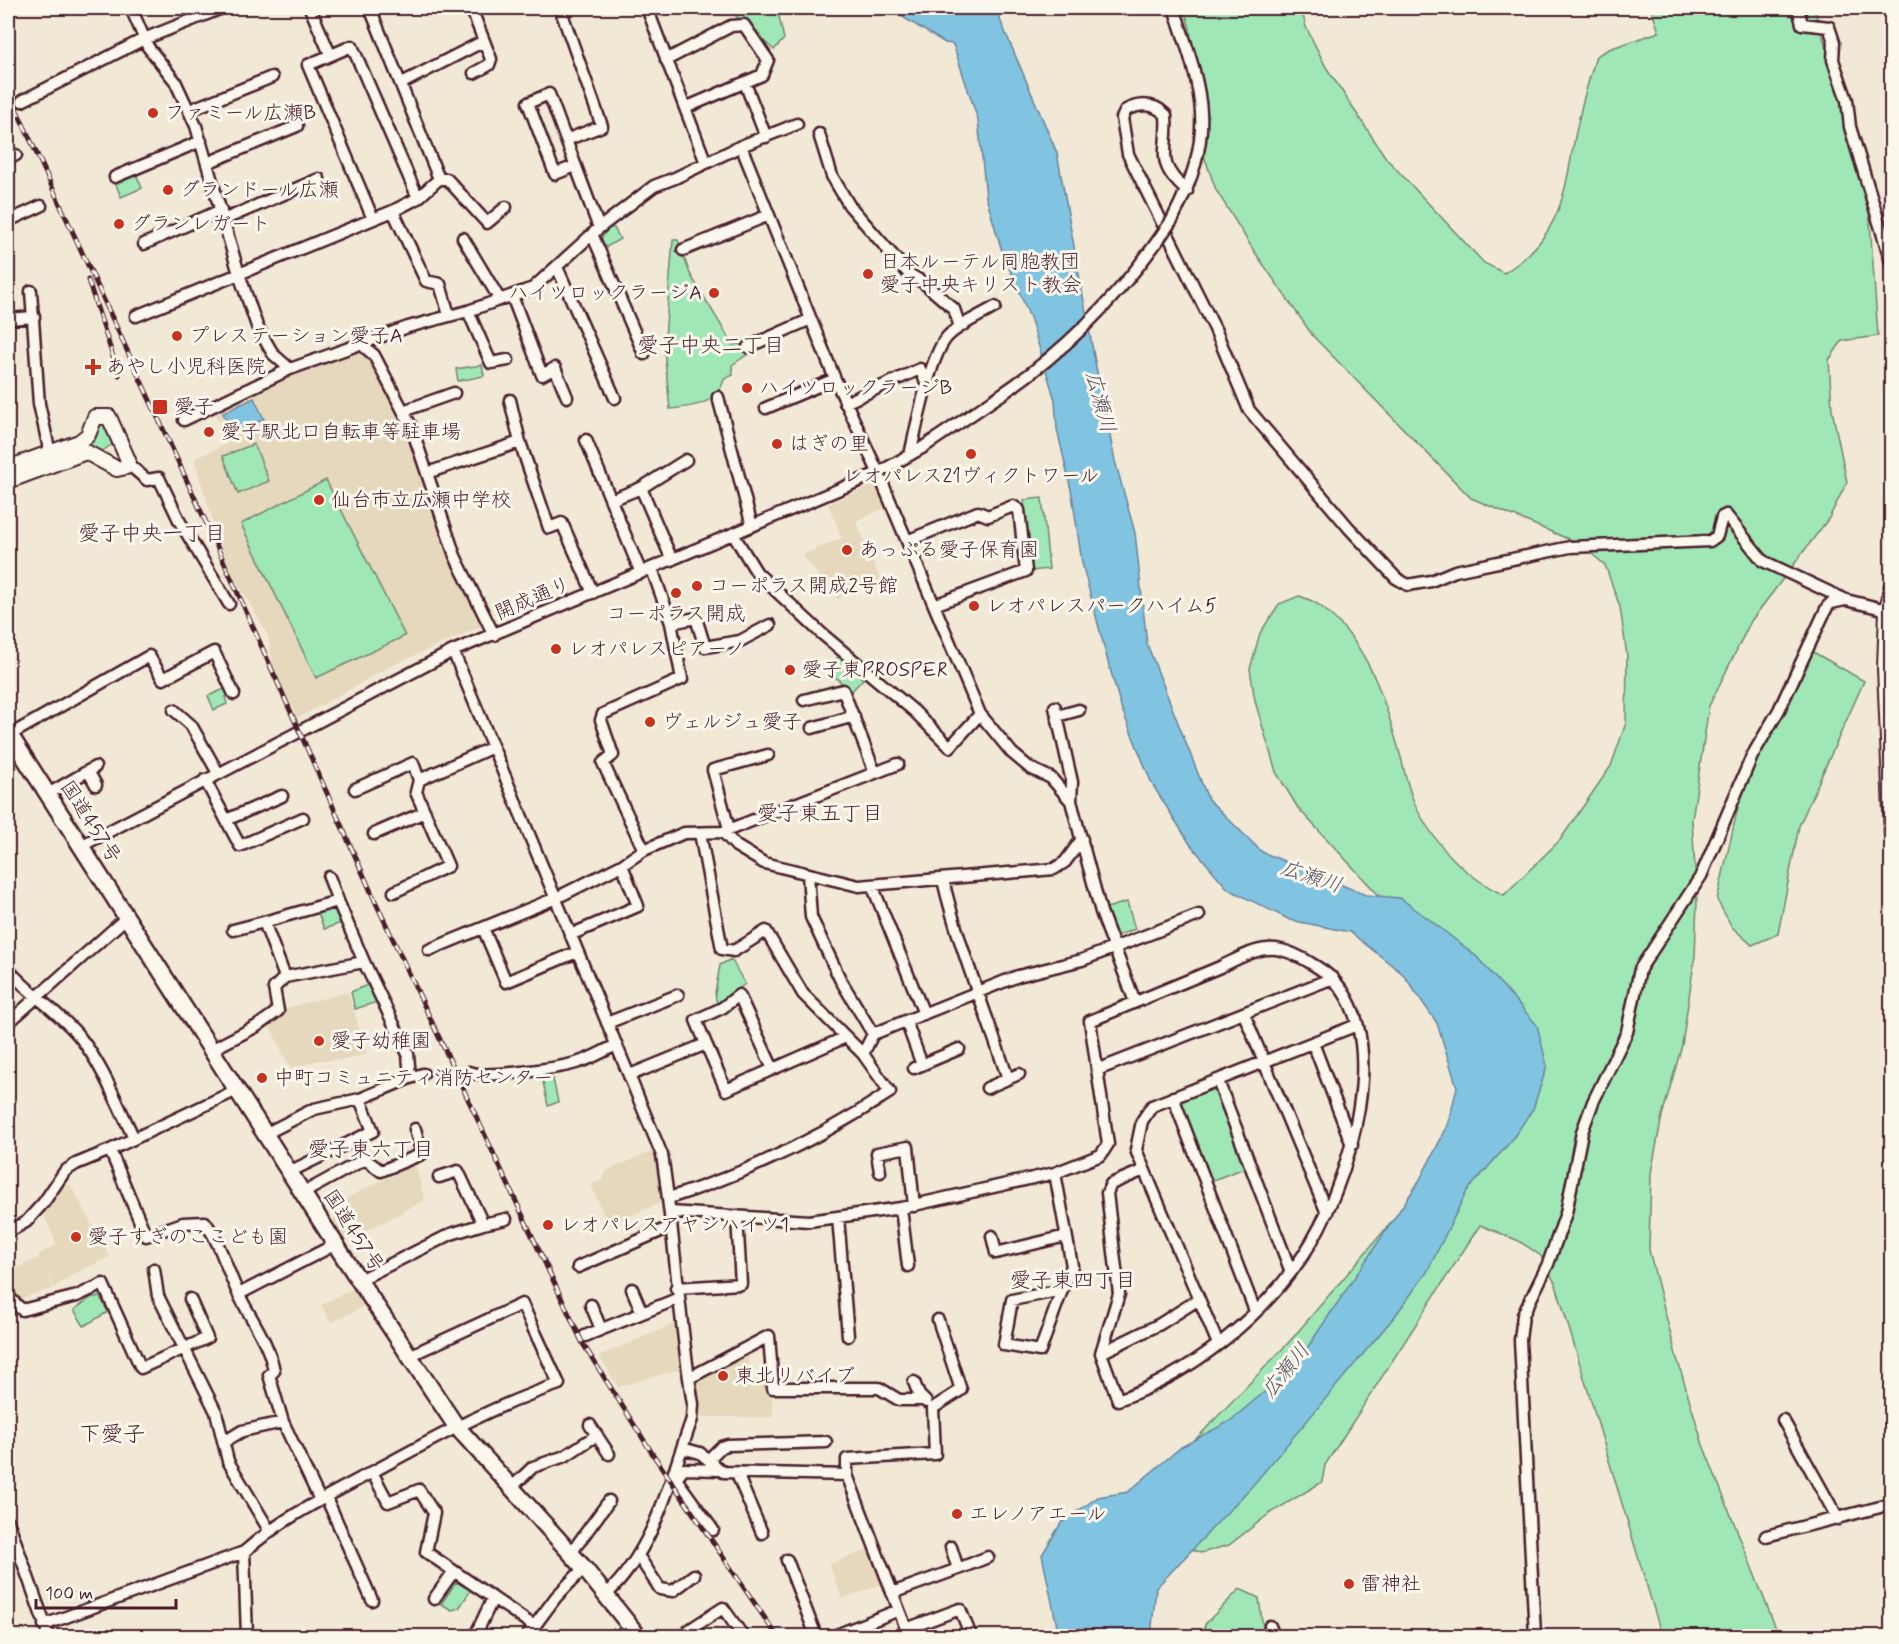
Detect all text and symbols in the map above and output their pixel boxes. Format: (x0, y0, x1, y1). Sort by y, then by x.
place label: ファミール広瀬B (165, 100, 316, 127)
marker: ファミール広瀬B (146, 106, 160, 120)
place label: グランドール広瀬 (180, 177, 339, 204)
marker: グランドール広瀬 (161, 183, 175, 197)
place label: グランレガート (131, 211, 271, 238)
marker: グランレガート (112, 217, 126, 231)
place label: 日本ルーテル同胞教団 愛子中央キリスト教会 (880, 249, 1082, 299)
marker: 日本ルーテル同胞教団 愛子中央キリスト教会 (861, 267, 875, 281)
place label: ハイツロックラージA (509, 280, 702, 307)
marker: ハイツロックラージA (707, 286, 721, 300)
place label: プレステーション愛子A (189, 323, 403, 350)
marker: プレステーション愛子A (170, 329, 184, 343)
district label: 愛子中央二丁目 (638, 332, 785, 360)
place label: あやし小児科医院 (106, 354, 266, 381)
marker: あやし小児科医院 (84, 358, 102, 376)
water label: 広瀬川 (1078, 368, 1122, 436)
place label: ハイツロックラージB (759, 375, 952, 402)
marker: ハイツロックラージB (740, 381, 754, 395)
place label: 愛子 (174, 394, 214, 421)
marker: 愛子 (151, 398, 169, 416)
place label: 愛子駅北口自転車等駐車場 (221, 419, 461, 446)
marker: 愛子駅北口自転車等駐車場 (202, 425, 216, 439)
place label: はぎの里 (789, 431, 869, 458)
marker: はぎの里 (770, 437, 784, 451)
marker: レオパレス21ヴィクトワール (964, 447, 978, 461)
place label: レオパレス21ヴィクトワール (842, 463, 1100, 490)
place label: 仙台市立広瀬中学校 (331, 487, 511, 514)
marker: 仙台市立広瀬中学校 (312, 493, 326, 507)
district label: 愛子中央一丁目 (79, 520, 226, 548)
place label: あっぷる愛子保育園 (859, 537, 1039, 564)
marker: あっぷる愛子保育園 (840, 543, 854, 557)
street label: 開成通り (491, 571, 575, 627)
place label: コーポラス開成2号館 (709, 573, 898, 600)
marker: コーポラス開成2号館 (690, 579, 704, 593)
marker: コーポラス開成 (669, 586, 683, 600)
place label: レオパレスパークハイム5 (986, 593, 1217, 620)
marker: レオパレスパークハイム5 (967, 599, 981, 613)
place label: コーポラス開成 (606, 601, 746, 628)
place label: レオパレスピアーノ (568, 636, 746, 663)
marker: レオパレスピアーノ (549, 642, 563, 656)
place label: 愛子東PROSPER (802, 657, 948, 684)
marker: 愛子東PROSPER (783, 663, 797, 677)
place label: ヴェルジュ愛子 (662, 709, 802, 736)
marker: ヴェルジュ愛子 (643, 715, 657, 729)
street label: 国道457号 (53, 775, 127, 869)
district label: 愛子東五丁目 (757, 800, 883, 828)
water label: 広瀬川 (1277, 854, 1345, 900)
place label: 愛子幼稚園 (331, 1028, 431, 1055)
marker: 愛子幼稚園 (312, 1034, 326, 1048)
place label: 中町コミュニティ消防センター (274, 1065, 553, 1092)
marker: 中町コミュニティ消防センター (255, 1071, 269, 1085)
district label: 愛子東六丁目 (308, 1136, 434, 1164)
street label: 国道457号 (316, 1184, 390, 1278)
place label: レオパレスアヤシハイツ1 (560, 1212, 789, 1239)
marker: レオパレスアヤシハイツ1 (541, 1218, 555, 1232)
place label: 愛子すぎのここども園 (88, 1224, 288, 1251)
marker: 愛子すぎのここども園 (69, 1230, 83, 1244)
district label: 愛子東四丁目 (1010, 1267, 1136, 1295)
water label: 広瀬川 (1255, 1338, 1317, 1404)
place label: 東北リバイブ (735, 1363, 855, 1390)
marker: 東北リバイブ (716, 1369, 730, 1383)
district label: 下愛子 (79, 1421, 145, 1449)
place label: エレノアエール (969, 1501, 1107, 1528)
marker: エレノアエール (950, 1507, 964, 1521)
place label: 雷神社 (1361, 1571, 1421, 1598)
scale bar (36, 1572, 176, 1610)
marker: 雷神社 (1342, 1577, 1356, 1591)
text: 100 m (45, 1582, 93, 1606)

